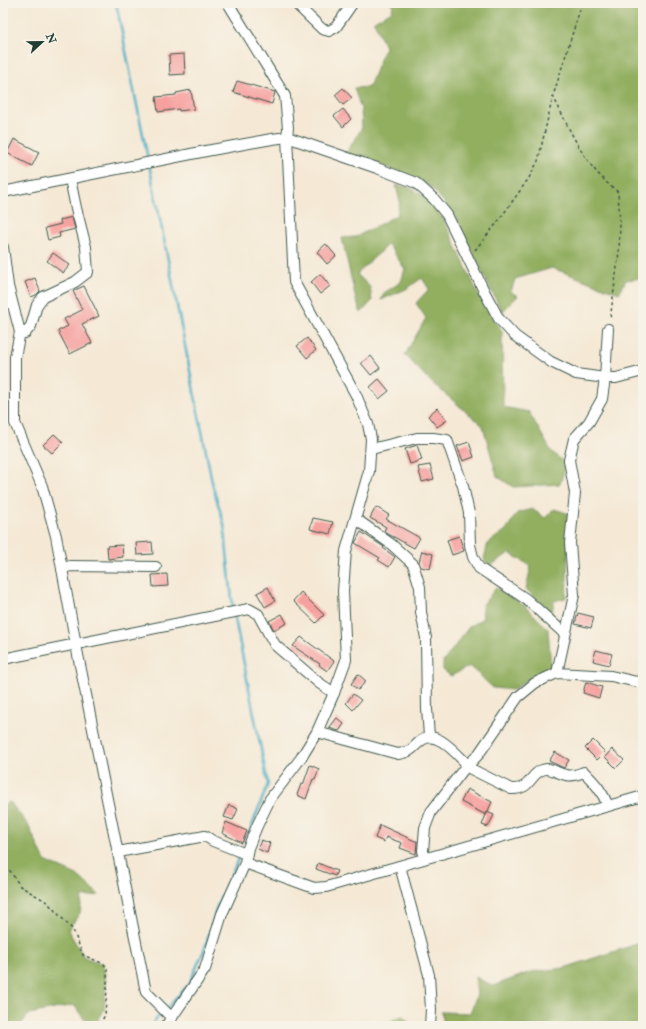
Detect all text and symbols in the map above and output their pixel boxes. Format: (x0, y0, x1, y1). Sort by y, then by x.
north arrow (22, 22, 62, 62)
text: N (43, 31, 59, 47)

